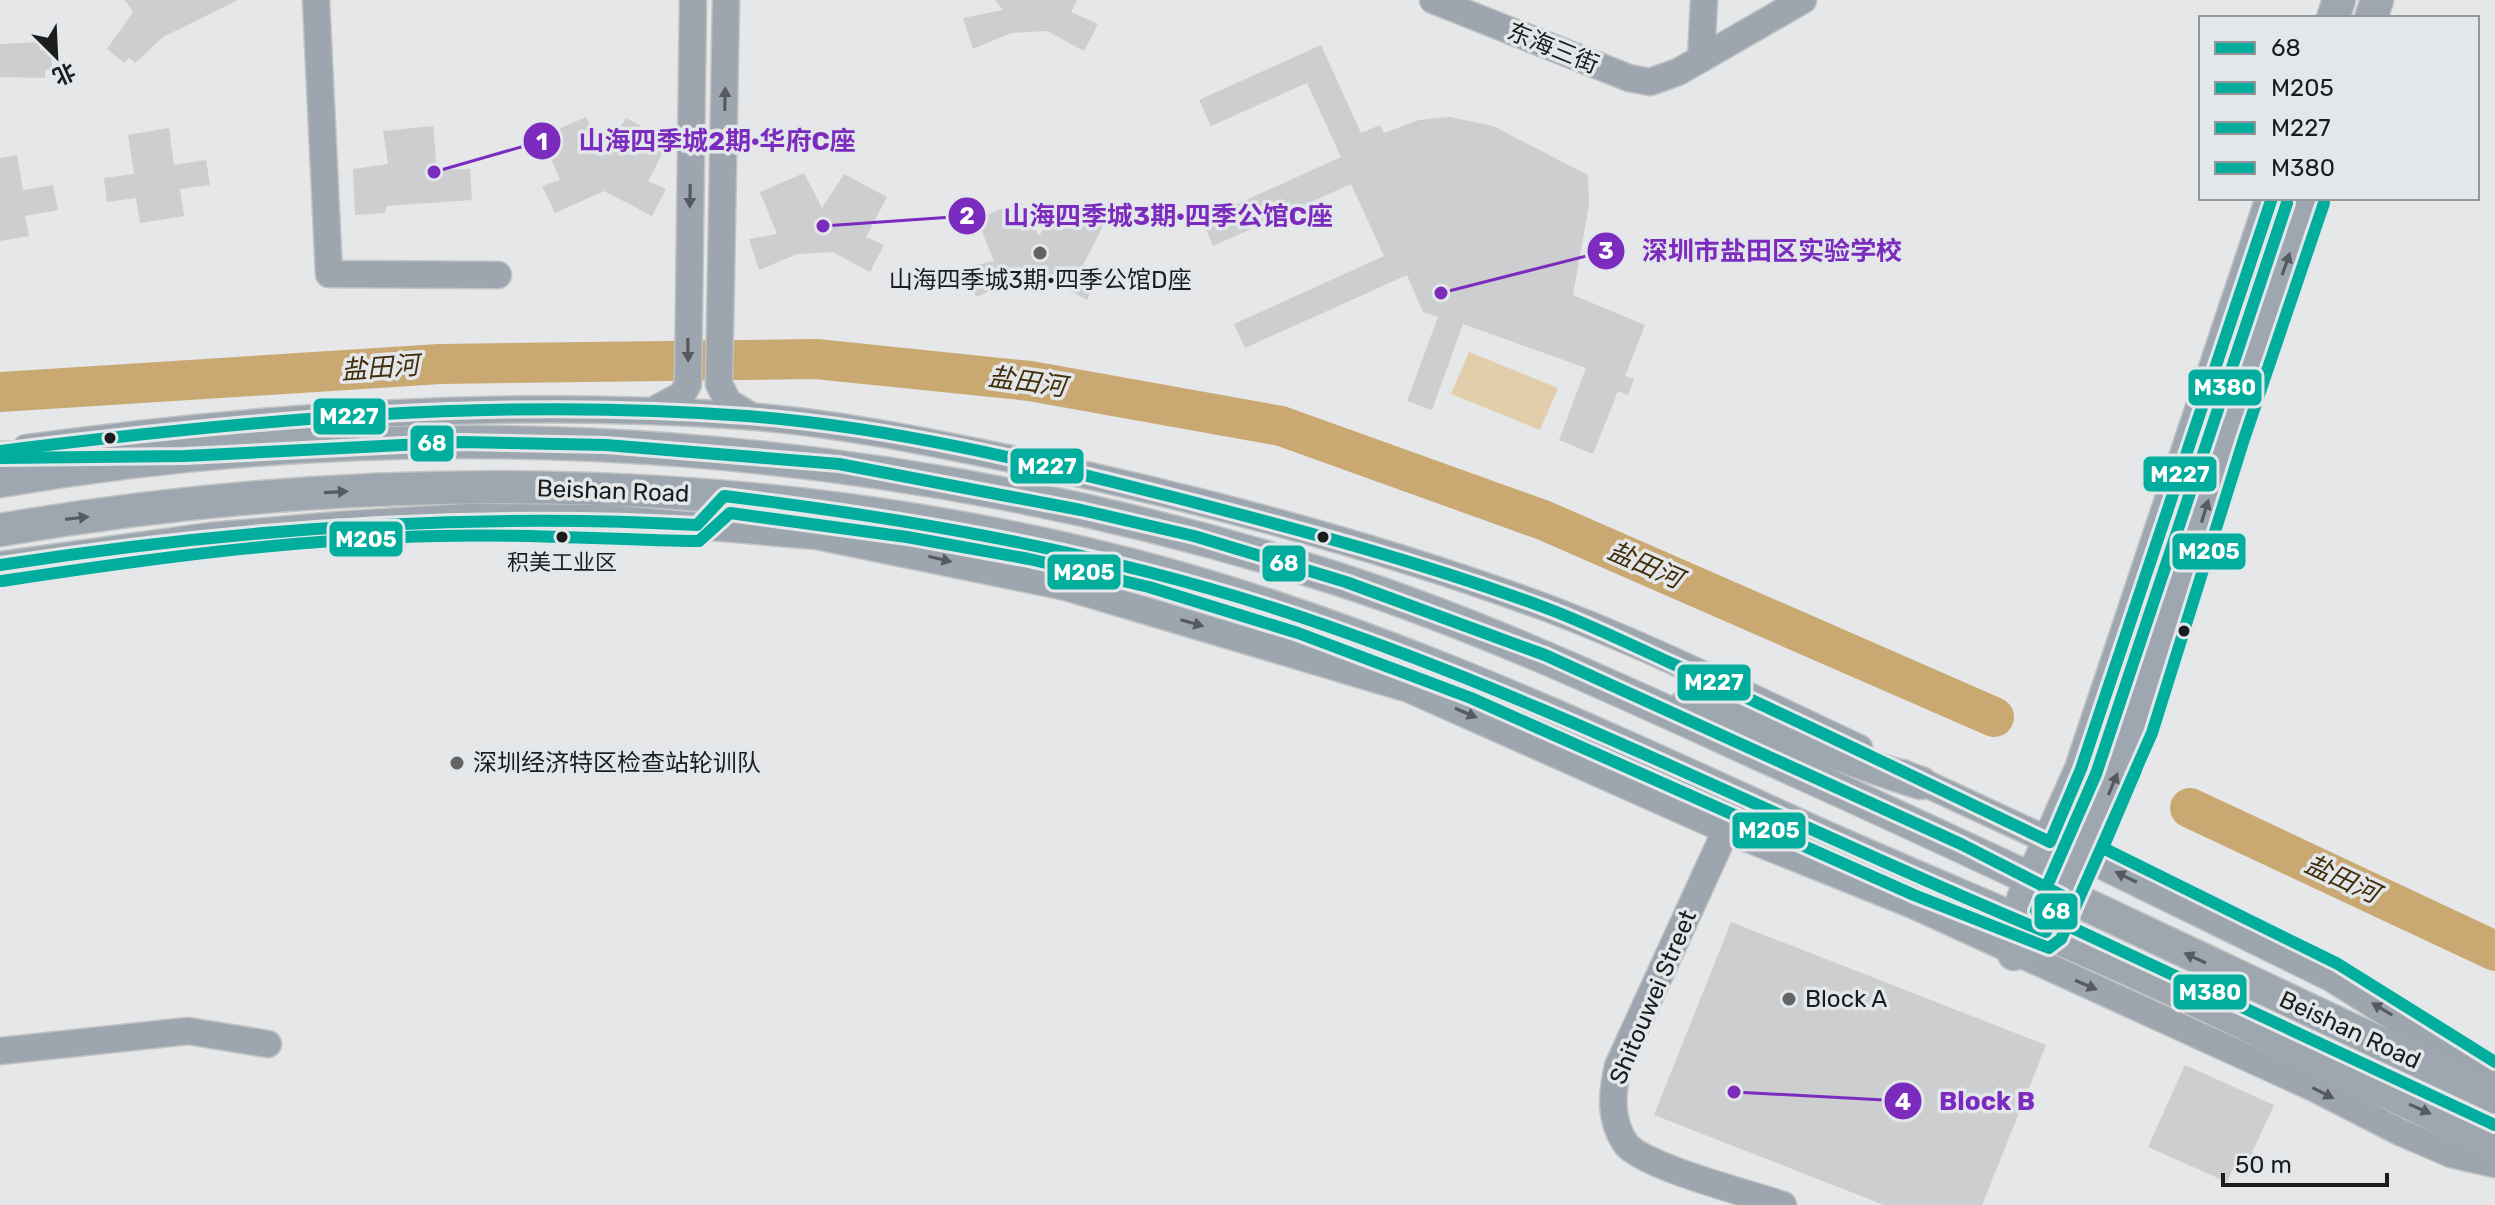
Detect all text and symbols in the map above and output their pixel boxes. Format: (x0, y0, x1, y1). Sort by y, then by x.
north arrow (16, 16, 96, 96)
legend (2199, 16, 2479, 200)
street label: 东海三街 (1503, 17, 1603, 79)
text: 68 (2271, 34, 2301, 62)
text: 北 (48, 57, 79, 91)
text: M205 (2271, 74, 2334, 102)
one-way arrow (719, 86, 732, 111)
text: M227 (2271, 114, 2331, 142)
callout: 山海四季城2期·华府C座 (522, 116, 872, 166)
text: 山海四季城2期·华府C座 (578, 126, 856, 157)
text: 1 (536, 128, 548, 156)
text: M380 (2271, 154, 2335, 182)
one-way arrow (684, 184, 696, 209)
callout: 山海四季城3期·四季公馆C座 (947, 191, 1349, 241)
text: 山海四季城3期·四季公馆C座 (1003, 201, 1333, 232)
text: 2 (959, 202, 975, 230)
callout: 深圳市盐田区实验学校 (1586, 226, 1918, 276)
text: 深圳市盐田区实验学校 (1642, 236, 1902, 267)
text: 3 (1598, 237, 1614, 265)
marker: 山海四季城3期·四季公馆D座 (1031, 244, 1049, 262)
one-way arrow (2281, 252, 2293, 276)
place label: 山海四季城3期·四季公馆D座 (889, 266, 1191, 294)
one-way arrow (682, 338, 694, 363)
water label: 盐田河 (340, 349, 425, 386)
water label: 盐田河 (986, 361, 1073, 403)
line badge: M380 (2187, 368, 2263, 407)
text: M380 (2194, 374, 2256, 401)
line badge: M227 (312, 397, 387, 436)
text: M227 (319, 403, 379, 430)
line badge: 68 (409, 424, 455, 463)
unlabelled marker (102, 430, 118, 446)
text: 68 (417, 430, 447, 457)
line badge: M227 (1009, 447, 1085, 485)
text: M227 (1017, 453, 1077, 480)
line badge: M227 (2142, 455, 2218, 493)
text: M227 (2150, 461, 2210, 488)
street label: Beishan Road (536, 474, 690, 508)
one-way arrow (324, 485, 349, 498)
one-way arrow (2199, 499, 2212, 523)
one-way arrow (65, 512, 90, 525)
line badge: M205 (328, 520, 404, 558)
text: M205 (335, 526, 397, 553)
marker: 积美工业区 (554, 529, 570, 545)
unlabelled marker (1315, 529, 1331, 545)
line badge: M205 (2171, 532, 2247, 571)
water label: 盐田河 (1603, 535, 1691, 597)
text: M205 (2178, 538, 2240, 565)
line badge: 68 (1261, 544, 1307, 583)
place label: 积美工业区 (507, 549, 617, 576)
text: 68 (1269, 550, 1299, 577)
one-way arrow (928, 553, 953, 566)
line badge: M205 (1046, 553, 1122, 591)
text: M205 (1053, 559, 1115, 586)
one-way arrow (1181, 617, 1205, 630)
unlabelled marker (2176, 623, 2192, 639)
line badge: M227 (1676, 663, 1752, 702)
text: M227 (1684, 669, 1744, 696)
one-way arrow (1454, 707, 1477, 720)
place label: 深圳经济特区检查站轮训队 (473, 749, 761, 777)
marker: 深圳经济特区检查站轮训队 (448, 754, 466, 772)
one-way arrow (2106, 772, 2119, 796)
line badge: M205 (1731, 811, 1807, 850)
text: M205 (1738, 817, 1800, 844)
water label: 盐田河 (2300, 848, 2388, 912)
one-way arrow (2115, 870, 2138, 884)
line badge: 68 (2033, 892, 2079, 931)
text: 68 (2041, 898, 2071, 925)
street label: Shitouwei Street (1604, 906, 1702, 1088)
one-way arrow (2184, 951, 2207, 965)
line badge: M380 (2172, 973, 2248, 1011)
one-way arrow (2074, 978, 2098, 991)
text: M380 (2179, 979, 2241, 1006)
place label: Block A (1805, 985, 1887, 1013)
street label: Beishan Road (2275, 985, 2425, 1075)
marker: Block A (1780, 990, 1798, 1008)
one-way arrow (2371, 1003, 2393, 1017)
callout: Block B (1883, 1076, 2051, 1126)
text: Block B (1939, 1086, 2035, 1117)
one-way arrow (2311, 1086, 2334, 1100)
text: 4 (1895, 1088, 1911, 1116)
one-way arrow (2408, 1103, 2431, 1116)
scale bar (2223, 1137, 2387, 1187)
text: 50 m (2235, 1151, 2292, 1179)

